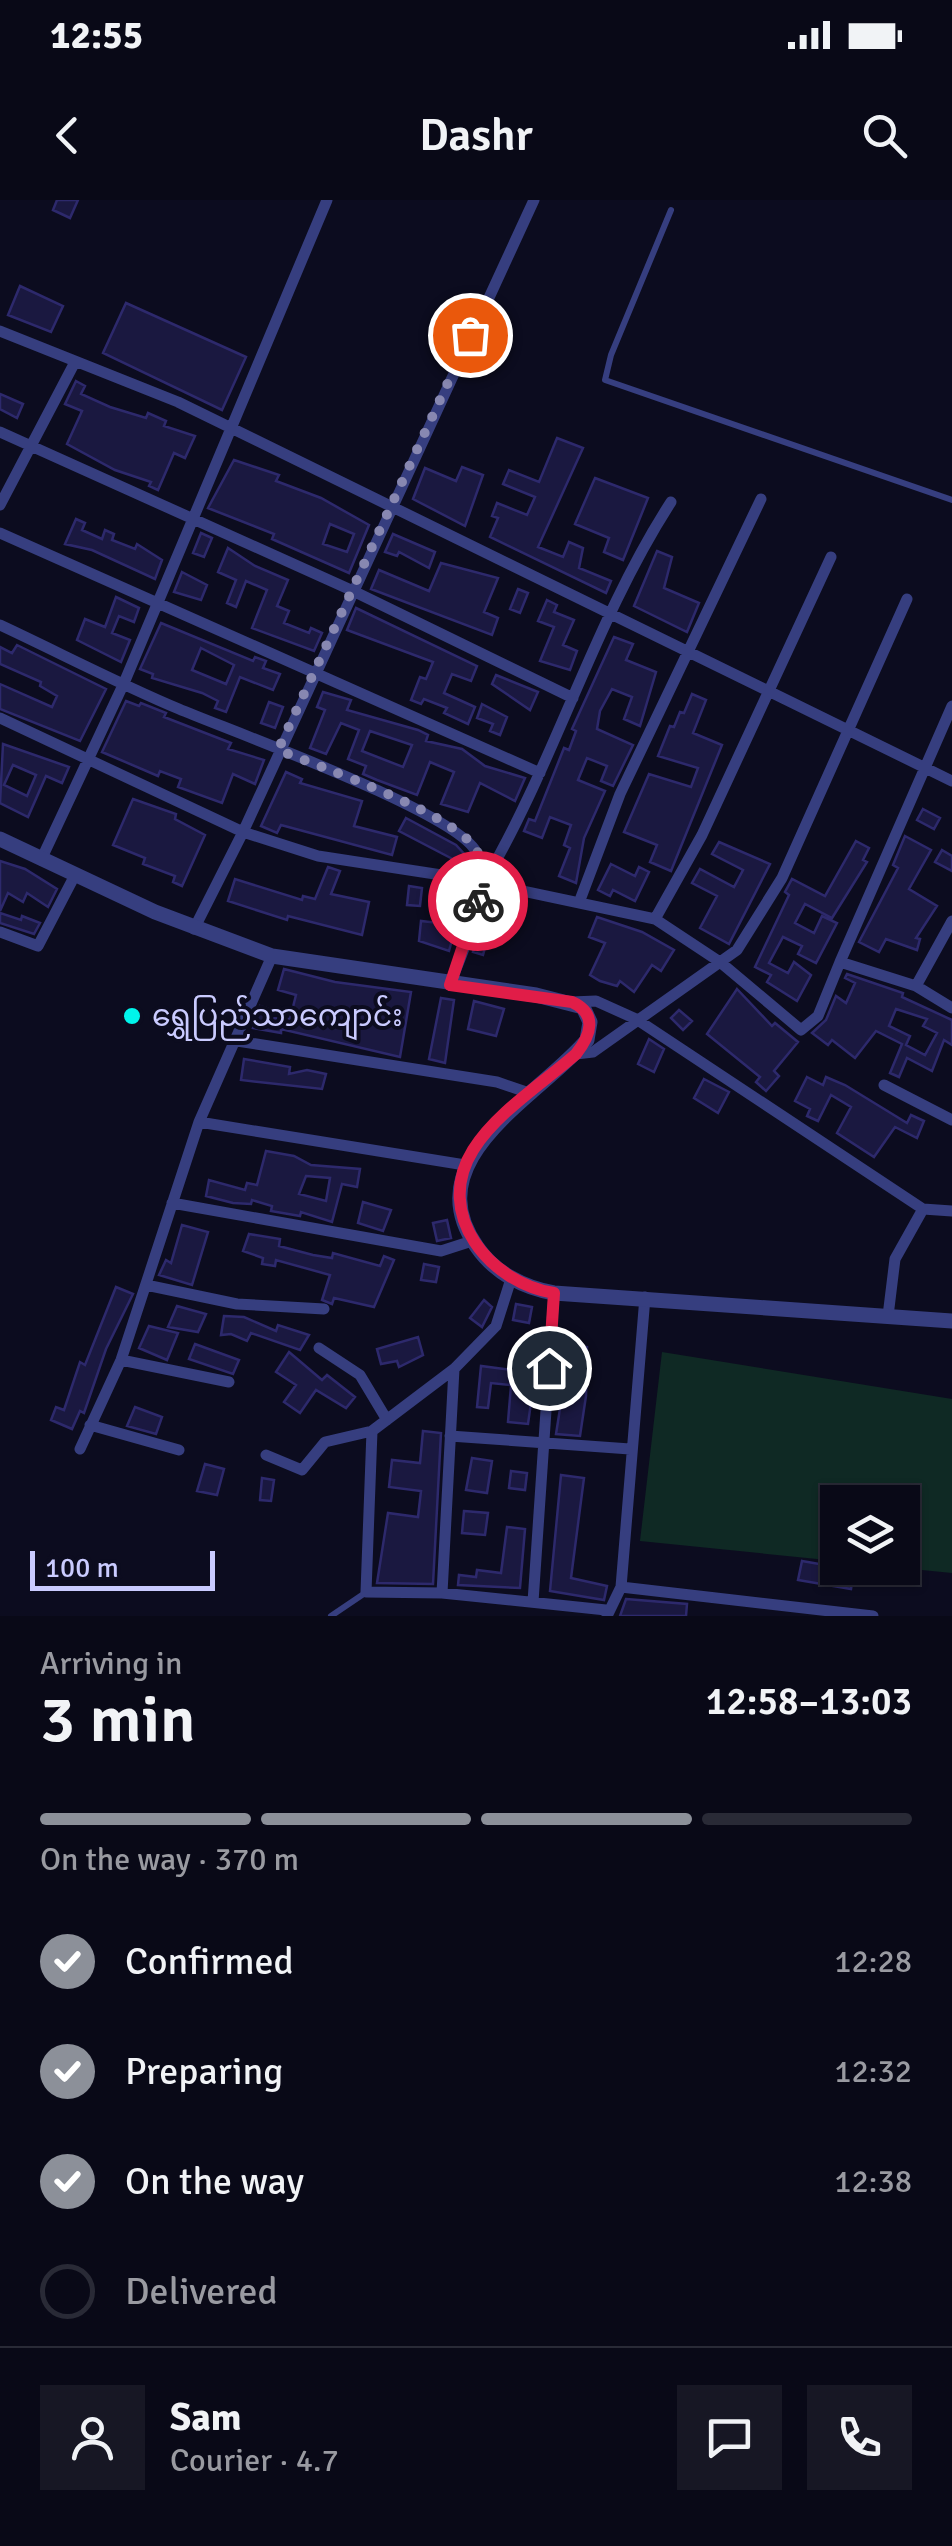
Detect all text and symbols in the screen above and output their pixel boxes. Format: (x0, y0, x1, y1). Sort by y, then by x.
text: 12:55 (50, 12, 143, 59)
icon: back (40, 108, 95, 163)
text: Dashr (419, 108, 533, 163)
icon: search (857, 108, 912, 163)
pin (428, 293, 513, 378)
icon: bag (443, 308, 498, 363)
courier (428, 851, 528, 951)
icon: bike (451, 874, 506, 929)
place label: ရွှေပြည်သာကျောင်း (152, 994, 403, 1041)
marker: ရွှေပြည်သာကျောင်း (121, 1005, 143, 1027)
pin (507, 1326, 592, 1411)
icon: home (522, 1341, 577, 1396)
map controls (820, 1485, 920, 1585)
button: layers (820, 1485, 920, 1585)
scale bar (30, 1546, 215, 1590)
text: 100 m (45, 1551, 119, 1585)
text: Arriving in (40, 1644, 182, 1683)
text: 12:58–13:03 (706, 1678, 912, 1725)
text: 3 min (40, 1680, 196, 1760)
text: On the way · 370 m (40, 1840, 299, 1879)
icon: check (40, 1934, 95, 1989)
text: Confirmed (125, 1938, 294, 1985)
text: 12:28 (834, 1942, 912, 1981)
icon: check (40, 2044, 95, 2099)
text: Preparing (125, 2048, 283, 2095)
text: 12:32 (834, 2052, 912, 2091)
icon: check (40, 2154, 95, 2209)
text: On the way (125, 2158, 304, 2205)
text: 12:38 (834, 2162, 912, 2201)
text: Delivered (125, 2268, 278, 2315)
button: person (40, 2385, 145, 2490)
button: chat (677, 2385, 782, 2490)
button: phone (807, 2385, 912, 2490)
text: Sam (170, 2394, 241, 2441)
text: Courier · 4.7 (170, 2441, 339, 2480)

